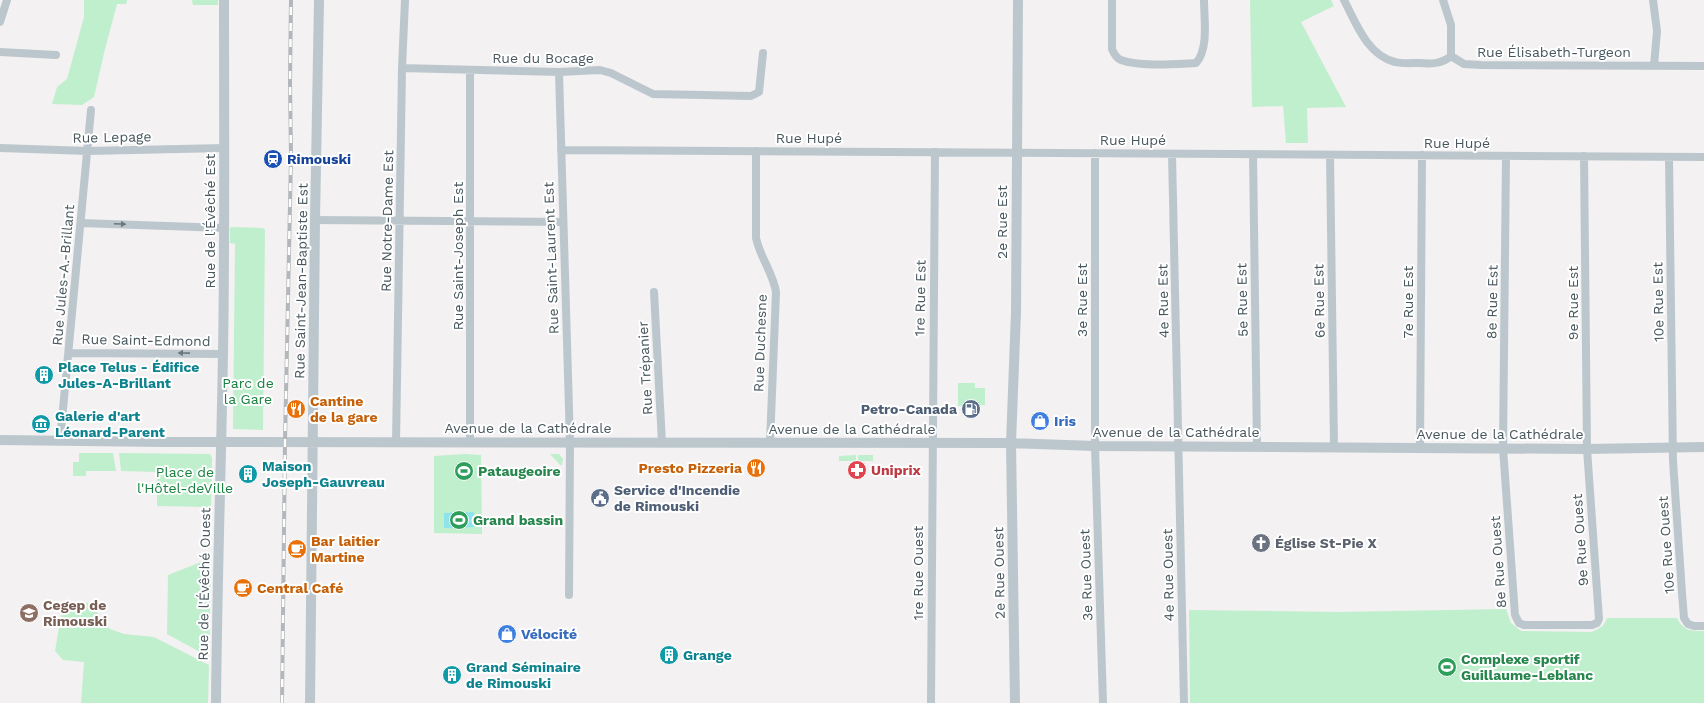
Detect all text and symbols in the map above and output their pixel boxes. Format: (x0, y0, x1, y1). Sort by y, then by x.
street label: Rue Élisabeth-Turgeon (1477, 44, 1631, 60)
street label: Rue du Bocage (492, 50, 594, 66)
street label: Rue Lepage (72, 128, 152, 146)
street label: Rue Hupé (776, 130, 842, 146)
street label: Rue Hupé (1100, 132, 1166, 148)
street label: Rue Hupé (1424, 135, 1490, 151)
station icon: Rimouski (262, 148, 284, 170)
street label: Rue Notre-Dame Est (378, 150, 396, 292)
place label: Rimouski (287, 151, 351, 167)
street label: Rue de l'Évêché Est (202, 153, 218, 288)
street label: Rue Saint-Laurent Est (540, 181, 562, 334)
street label: Rue Saint-Joseph Est (450, 182, 466, 330)
street label: Rue Saint-Jean-Baptiste Est (291, 183, 311, 379)
street label: 2e Rue Est (994, 185, 1010, 259)
street label: Rue Jules-A.-Brillant (49, 204, 77, 346)
one-way arrow (114, 221, 127, 227)
street label: 1re Rue Est (911, 259, 929, 336)
street label: 10e Rue Est (1649, 262, 1667, 342)
street label: 3e Rue Est (1074, 263, 1090, 337)
street label: 5e Rue Est (1233, 263, 1251, 337)
street label: 4e Rue Est (1154, 264, 1172, 338)
street label: 6e Rue Est (1310, 264, 1328, 338)
street label: 7e Rue Est (1400, 265, 1416, 338)
street label: 8e Rue Est (1483, 265, 1501, 339)
street label: 9e Rue Est (1565, 266, 1581, 340)
street label: Rue Duchesne (750, 294, 770, 392)
street label: Rue Trépanier (635, 320, 655, 415)
street label: Rue Saint-Edmond (81, 331, 211, 349)
one-way arrow (178, 350, 190, 357)
place label: Place Telus - Édifice Jules-A-Brillant (58, 359, 199, 391)
building icon: Place Telus - Édifice Jules-A-Brillant (33, 364, 55, 386)
park label: Parc de la Gare (222, 375, 274, 407)
place label: Cantine de la gare (310, 393, 378, 425)
restaurant icon: Cantine de la gare (285, 398, 307, 420)
fuel station icon: Petro-Canada (960, 398, 982, 420)
place label: Petro-Canada (861, 401, 958, 417)
place label: Galerie d'art Léonard-Parent (55, 408, 165, 440)
shop icon: Iris (1029, 410, 1051, 432)
museum icon: Galerie d'art Léonard-Parent (30, 413, 52, 435)
place label: Iris (1054, 413, 1077, 429)
street label: Avenue de la Cathédrale (444, 420, 612, 436)
street label: Avenue de la Cathédrale (768, 421, 936, 437)
street label: Avenue de la Cathédrale (1092, 424, 1260, 440)
street label: Avenue de la Cathédrale (1416, 426, 1584, 442)
restaurant icon: Presto Pizzeria (745, 457, 767, 479)
place label: Maison Joseph-Gauvreau (262, 458, 385, 490)
pharmacy icon: Uniprix (846, 459, 868, 481)
sports icon: Pataugeoire (453, 460, 475, 482)
place label: Presto Pizzeria (639, 460, 743, 476)
place label: Uniprix (871, 462, 922, 478)
building icon: Maison Joseph-Gauvreau (237, 463, 259, 485)
place label: Pataugeoire (478, 463, 561, 479)
park label: Place de l'Hôtel-deVille (137, 464, 233, 496)
place label: Service d'Incendie de Rimouski (614, 482, 740, 514)
public building icon: Service d'Incendie de Rimouski (589, 487, 611, 509)
street label: 9e Rue Ouest (1569, 493, 1591, 587)
street label: 10e Rue Ouest (1655, 495, 1677, 594)
street label: Rue de l'Évêché Ouest (195, 507, 213, 661)
sports icon: Grand bassin (448, 509, 470, 531)
place label: Grand bassin (473, 512, 563, 528)
street label: 8e Rue Ouest (1487, 515, 1509, 609)
street label: 1re Rue Ouest (910, 525, 926, 620)
street label: 2e Rue Ouest (990, 527, 1008, 619)
street label: 4e Rue Ouest (1159, 528, 1177, 621)
street label: 3e Rue Ouest (1076, 529, 1096, 621)
church icon: Église St-Pie X (1250, 532, 1272, 554)
place label: Bar laitier Martine (311, 533, 380, 565)
place label: Église St-Pie X (1275, 535, 1378, 551)
cafe icon: Bar laitier Martine (286, 538, 308, 560)
cafe icon: Central Café (232, 577, 254, 599)
place label: Central Café (257, 580, 343, 596)
place label: Cegep de Rimouski (43, 597, 107, 629)
school or university icon: Cegep de Rimouski (18, 602, 40, 624)
shop icon: Vélocité (496, 623, 518, 645)
place label: Vélocité (521, 626, 577, 642)
building icon: Grange (658, 644, 680, 666)
place label: Grange (683, 647, 732, 663)
place label: Complexe sportif Guillaume-Leblanc (1461, 651, 1593, 683)
sports icon: Complexe sportif Guillaume-Leblanc (1436, 656, 1458, 678)
place label: Grand Séminaire de Rimouski (466, 659, 581, 691)
building icon: Grand Séminaire de Rimouski (441, 664, 463, 686)

